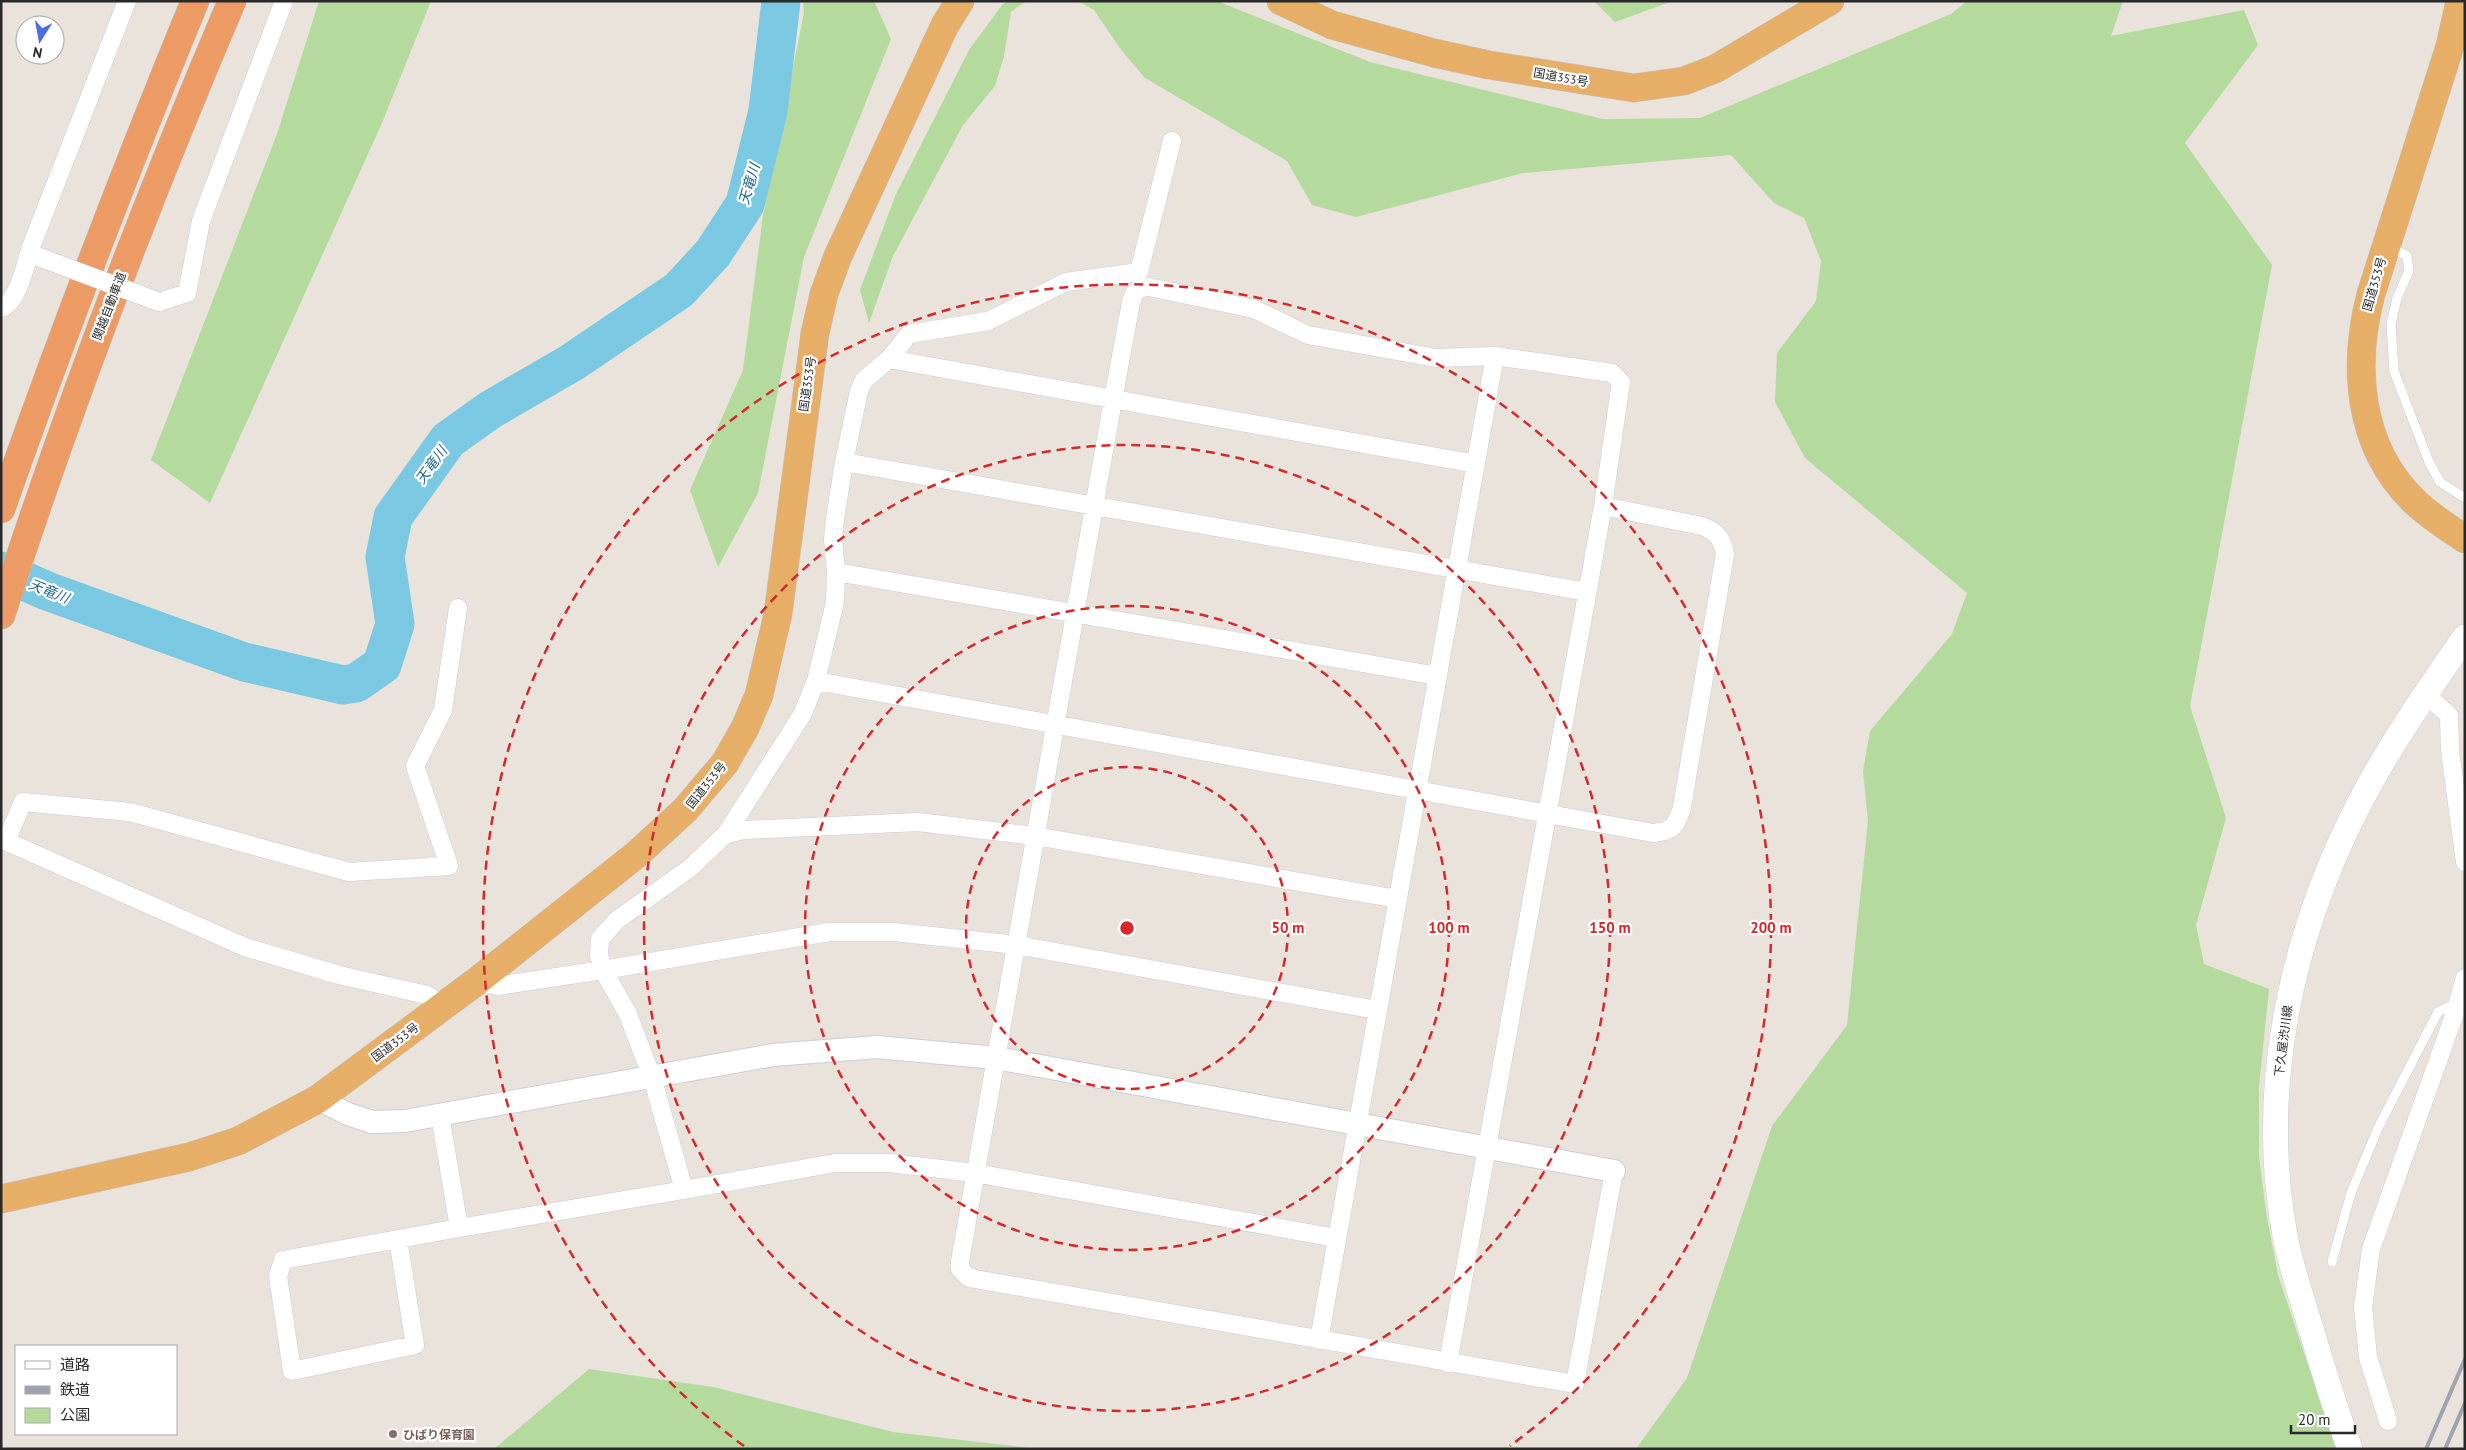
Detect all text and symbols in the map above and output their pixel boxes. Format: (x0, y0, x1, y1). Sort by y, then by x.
north arrow (15, 15, 65, 65)
text: N (31, 43, 44, 62)
street label: 国道353号 (1532, 65, 1590, 89)
water label: 天竜川 (735, 159, 764, 207)
street label: 国道353号 (2359, 255, 2389, 313)
street label: 関越自動車道 (89, 270, 129, 342)
street label: 国道353号 (796, 355, 818, 413)
water label: 天竜川 (411, 441, 452, 487)
water label: 天竜川 (26, 575, 74, 608)
street label: 国道353号 (683, 759, 729, 811)
text: 50 m (1272, 918, 1304, 937)
text: 100 m (1428, 918, 1470, 937)
text: 150 m (1589, 918, 1631, 937)
text: 200 m (1750, 918, 1792, 937)
centre of rings (1118, 919, 1136, 937)
street label: 下久屋渋川線 (2271, 1004, 2295, 1078)
street label: 国道353号 (368, 1019, 422, 1065)
legend (15, 1345, 178, 1435)
text: 道路 (60, 1355, 90, 1374)
text: 鉄道 (60, 1380, 90, 1399)
scale bar (2291, 1402, 2355, 1434)
text: 公園 (60, 1405, 90, 1424)
text: 20 m (2298, 1410, 2331, 1429)
place label: ひばり保育園 (403, 1427, 475, 1442)
marker: ひばり保育園 (387, 1428, 399, 1440)

